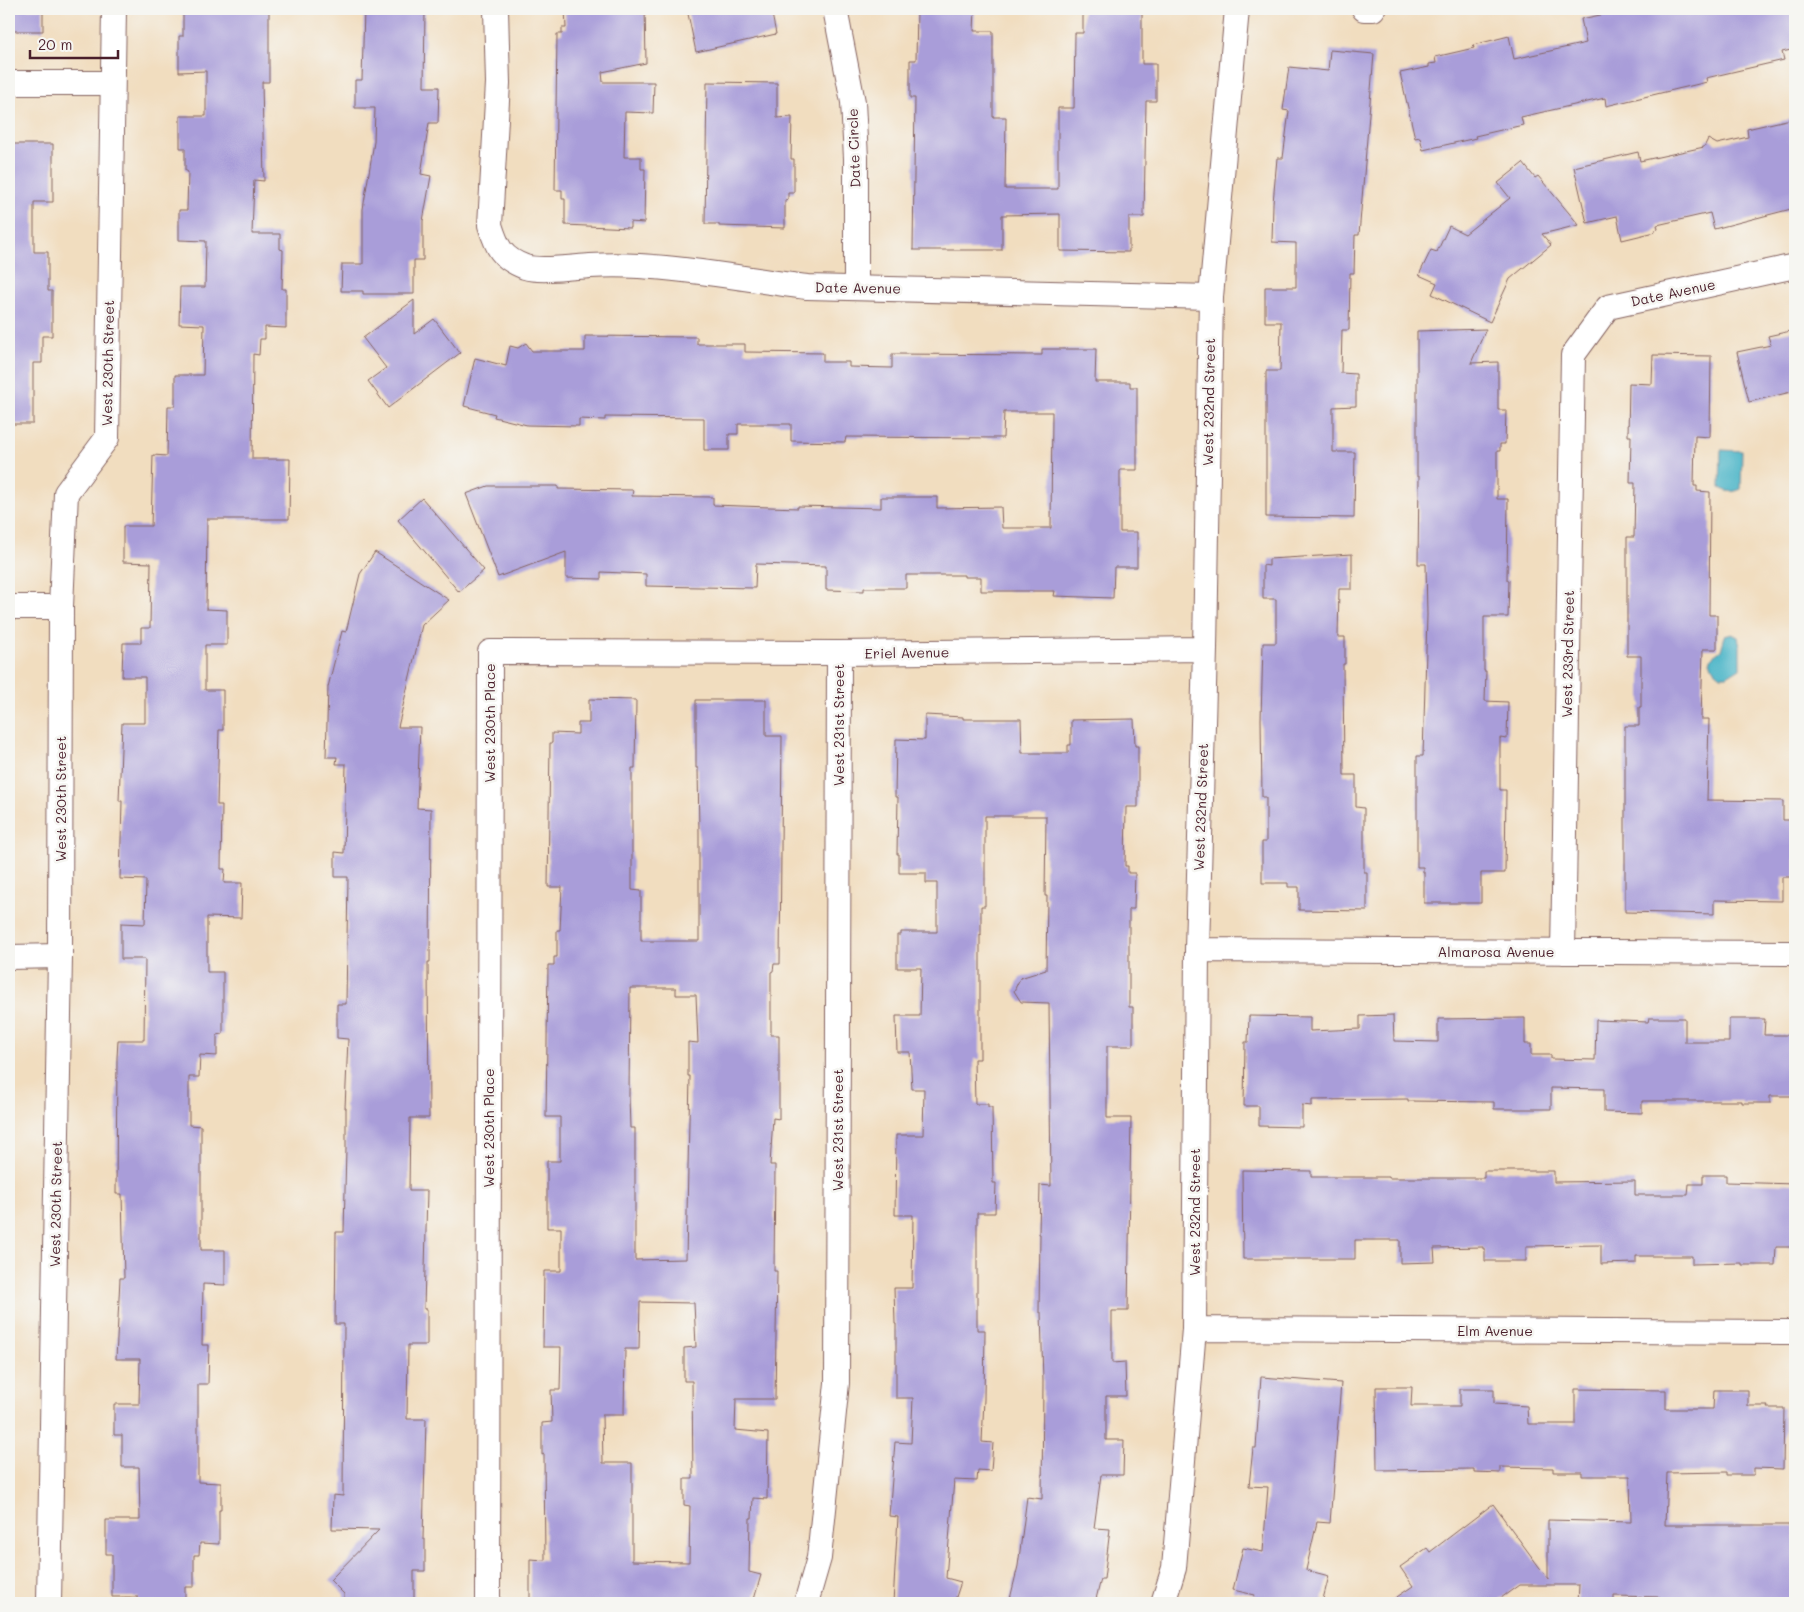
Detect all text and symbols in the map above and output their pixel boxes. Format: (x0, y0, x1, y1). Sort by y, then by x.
scale bar (30, 28, 118, 60)
text: 20 m (38, 34, 72, 54)
street label: Date Circle (843, 108, 864, 188)
street label: Date Avenue (1629, 274, 1717, 311)
street label: Date Avenue (815, 277, 901, 298)
street label: West 230th Street (97, 300, 118, 426)
street label: West 232nd Street (1198, 338, 1219, 466)
street label: West 233rd Street (1557, 590, 1578, 718)
street label: Eriel Avenue (865, 642, 949, 663)
street label: West 230th Place (480, 663, 499, 783)
street label: West 231st Street (829, 664, 848, 786)
street label: West 230th Street (51, 736, 70, 862)
street label: West 232nd Street (1189, 743, 1212, 871)
street label: Almarosa Avenue (1438, 942, 1554, 961)
street label: West 230th Place (479, 1068, 498, 1188)
street label: West 231st Street (828, 1069, 847, 1191)
street label: West 230th Street (45, 1141, 66, 1267)
street label: West 232nd Street (1185, 1148, 1204, 1276)
street label: Elm Avenue (1457, 1321, 1533, 1340)

